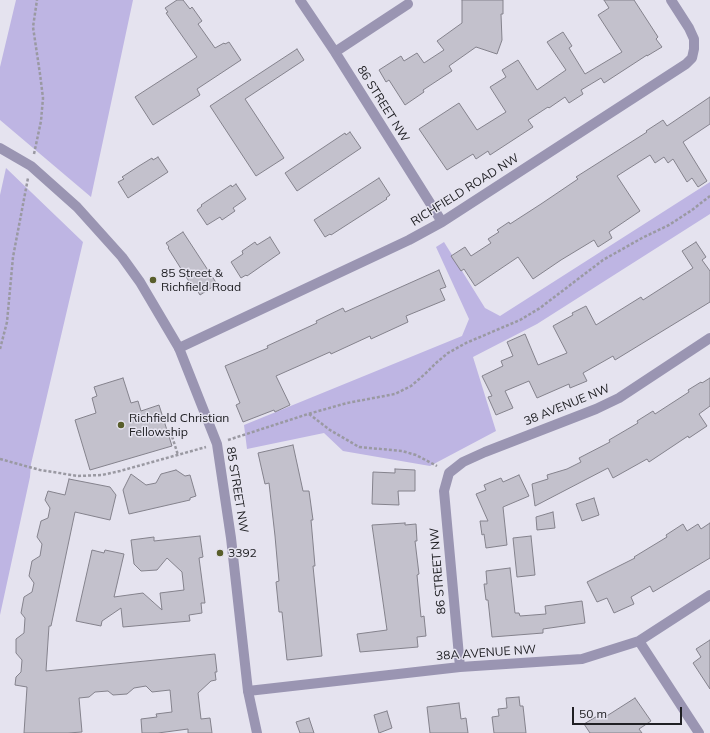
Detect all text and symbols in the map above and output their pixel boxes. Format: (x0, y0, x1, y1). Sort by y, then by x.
street label: 86 STREET NW (354, 63, 412, 145)
street label: RICHFIELD ROAD NW (408, 151, 522, 229)
place label: 85 Street & Richfield Road (161, 266, 241, 294)
marker: 85 Street & Richfield Road (148, 275, 158, 285)
street label: 38 AVENUE NW (522, 381, 612, 429)
place label: Richfield Christian Fellowship (129, 411, 229, 439)
marker: Richfield Christian Fellowship (116, 420, 126, 430)
street label: 85 STREET NW (223, 446, 251, 534)
street label: 86 STREET NW (427, 527, 449, 615)
place label: 3392 (228, 546, 257, 560)
marker: 3392 (215, 548, 225, 558)
street label: 38A AVENUE NW (436, 642, 536, 664)
scale bar (574, 699, 684, 725)
text: 50 m (579, 706, 607, 721)

